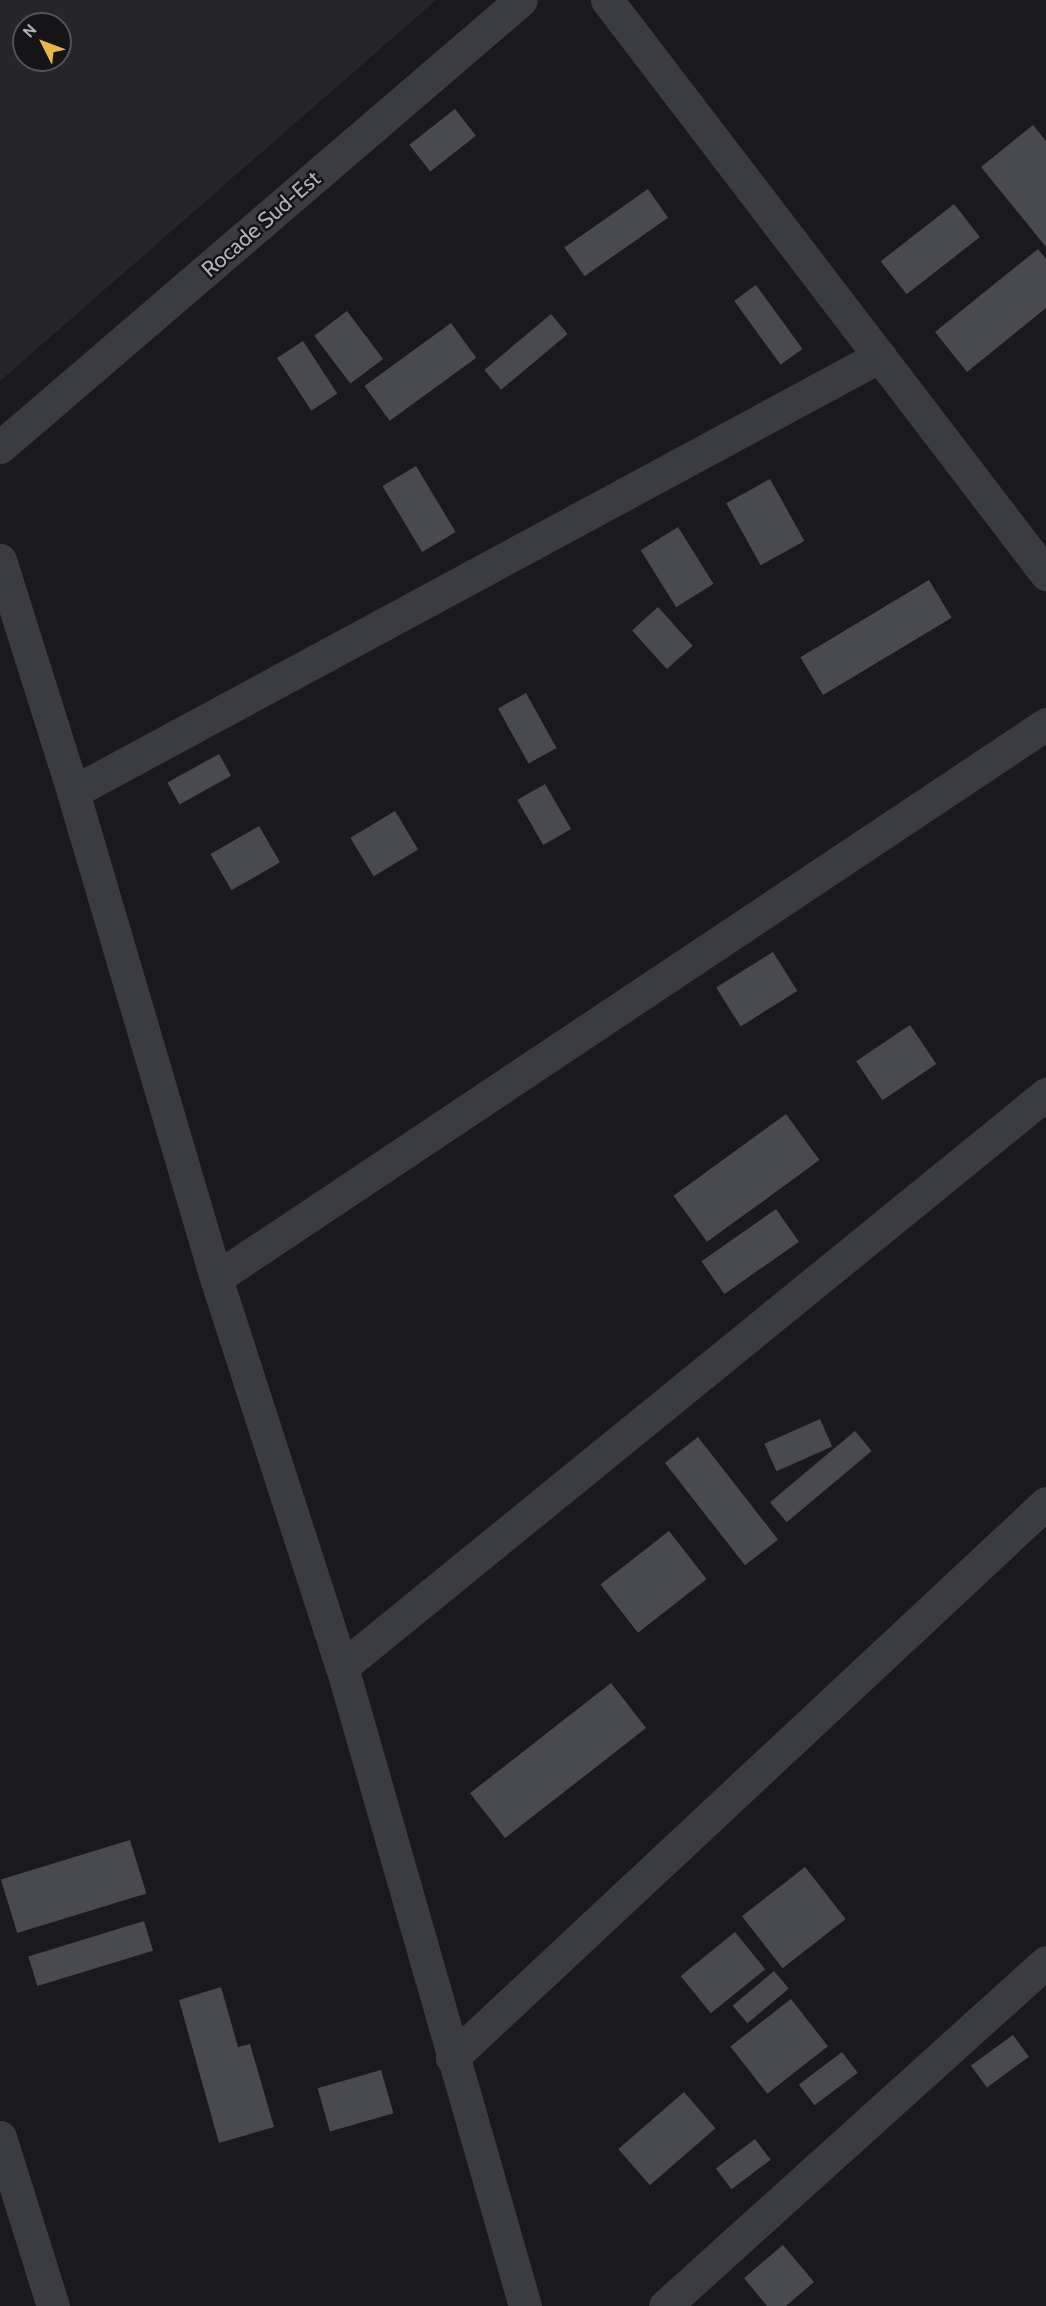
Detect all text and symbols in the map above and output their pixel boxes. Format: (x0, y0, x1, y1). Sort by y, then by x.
north arrow (12, 12, 72, 72)
text: N (19, 20, 41, 42)
street label: Rocade Sud-Est (196, 165, 326, 283)

